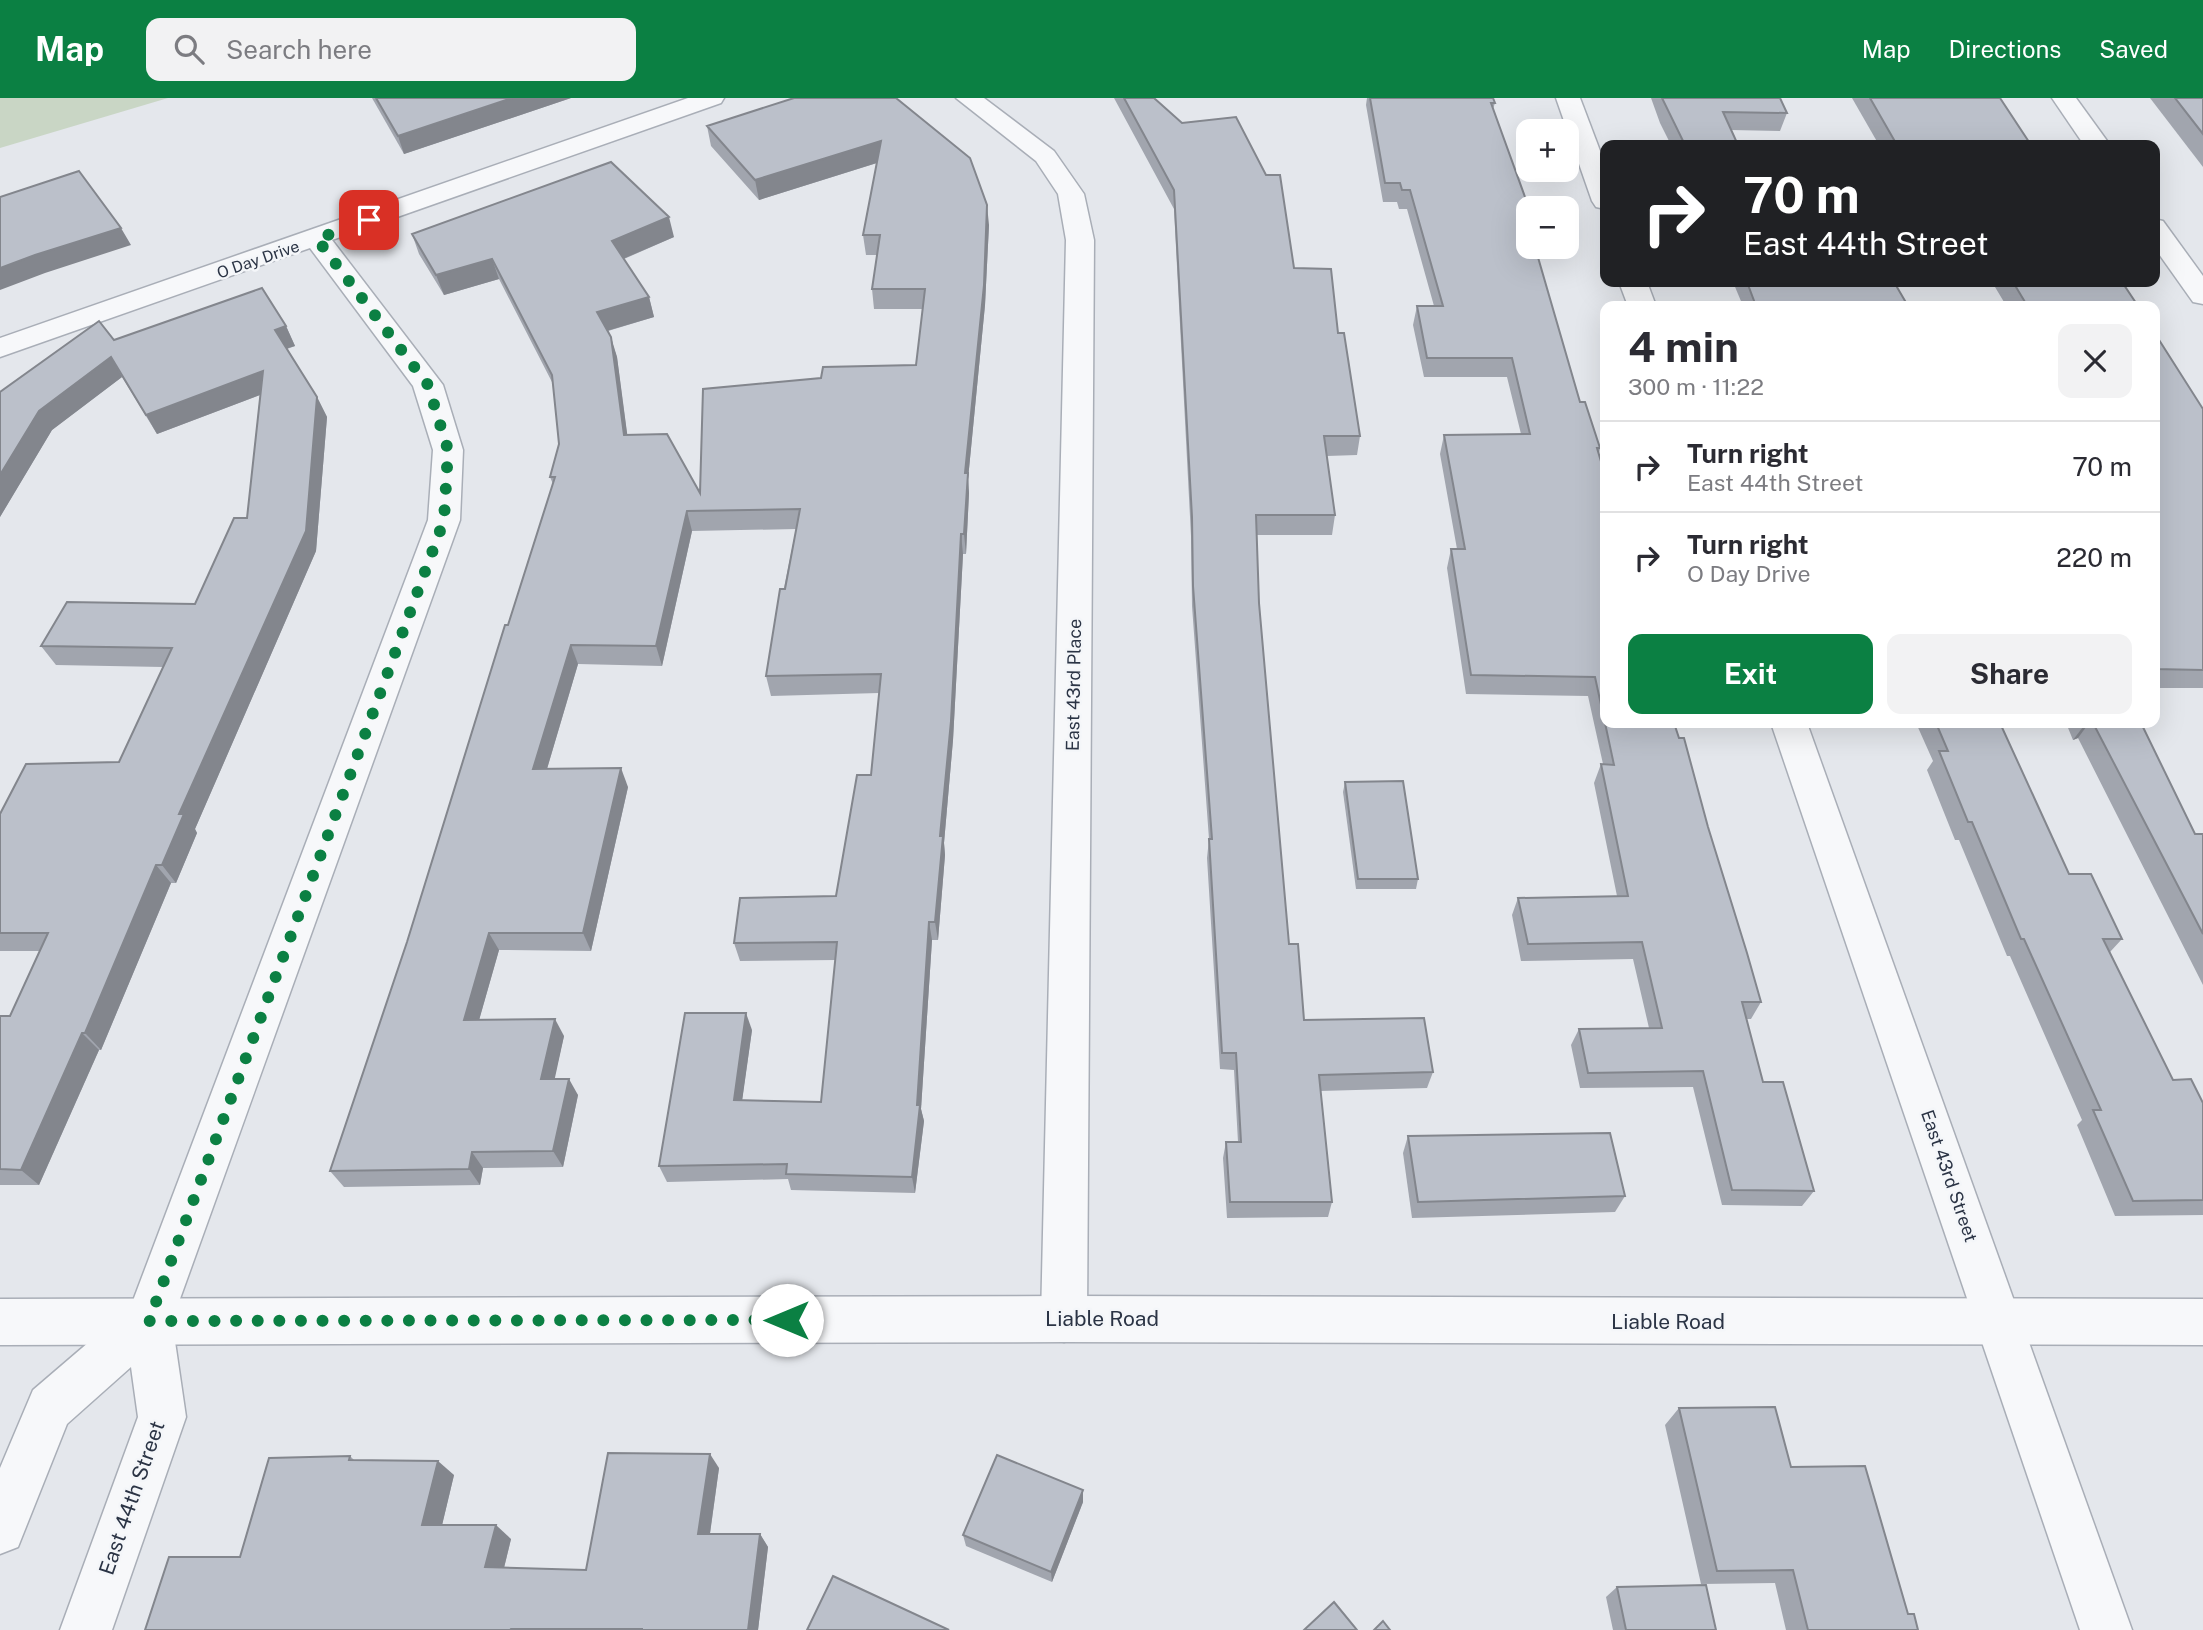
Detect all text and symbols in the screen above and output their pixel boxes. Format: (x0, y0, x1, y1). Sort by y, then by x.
search box (146, 18, 636, 81)
text: Map (35, 30, 104, 68)
icon: search (170, 30, 208, 68)
text: Search here (226, 34, 372, 65)
text: Map (1862, 35, 1911, 63)
text: Directions (1949, 35, 2061, 63)
text: Saved (2099, 35, 2168, 63)
map controls (1516, 119, 1579, 259)
button: + (1516, 119, 1579, 182)
text: 70 m (1743, 166, 1860, 224)
icon: right (1628, 168, 1719, 259)
pin (339, 190, 399, 250)
button: − (1516, 196, 1579, 259)
icon: arrive (350, 201, 388, 239)
text: East 44th Street (1743, 225, 1989, 262)
street label: O Day Drive (214, 236, 302, 282)
text: 4 min (1628, 322, 1739, 371)
button: close (2058, 324, 2132, 398)
text: 300 m · 11:22 (1628, 373, 1764, 400)
text: Turn right (1687, 438, 1809, 469)
icon: right (1628, 448, 1666, 486)
text: 70 m (2072, 451, 2132, 482)
text: East 44th Street (1687, 469, 1864, 496)
text: Turn right (1687, 529, 1809, 560)
icon: right (1628, 539, 1666, 577)
text: 220 m (2056, 542, 2132, 573)
text: O Day Drive (1687, 560, 1811, 587)
street label: East 43rd Place (1062, 619, 1085, 751)
button: Exit (1628, 634, 1873, 714)
button: Share (1887, 634, 2132, 714)
street label: East 43rd Street (1917, 1107, 1982, 1245)
position arrow (750, 1283, 824, 1357)
street label: Liable Road (1045, 1306, 1159, 1331)
street label: Liable Road (1611, 1309, 1725, 1334)
street label: East 44th Street (93, 1418, 170, 1578)

